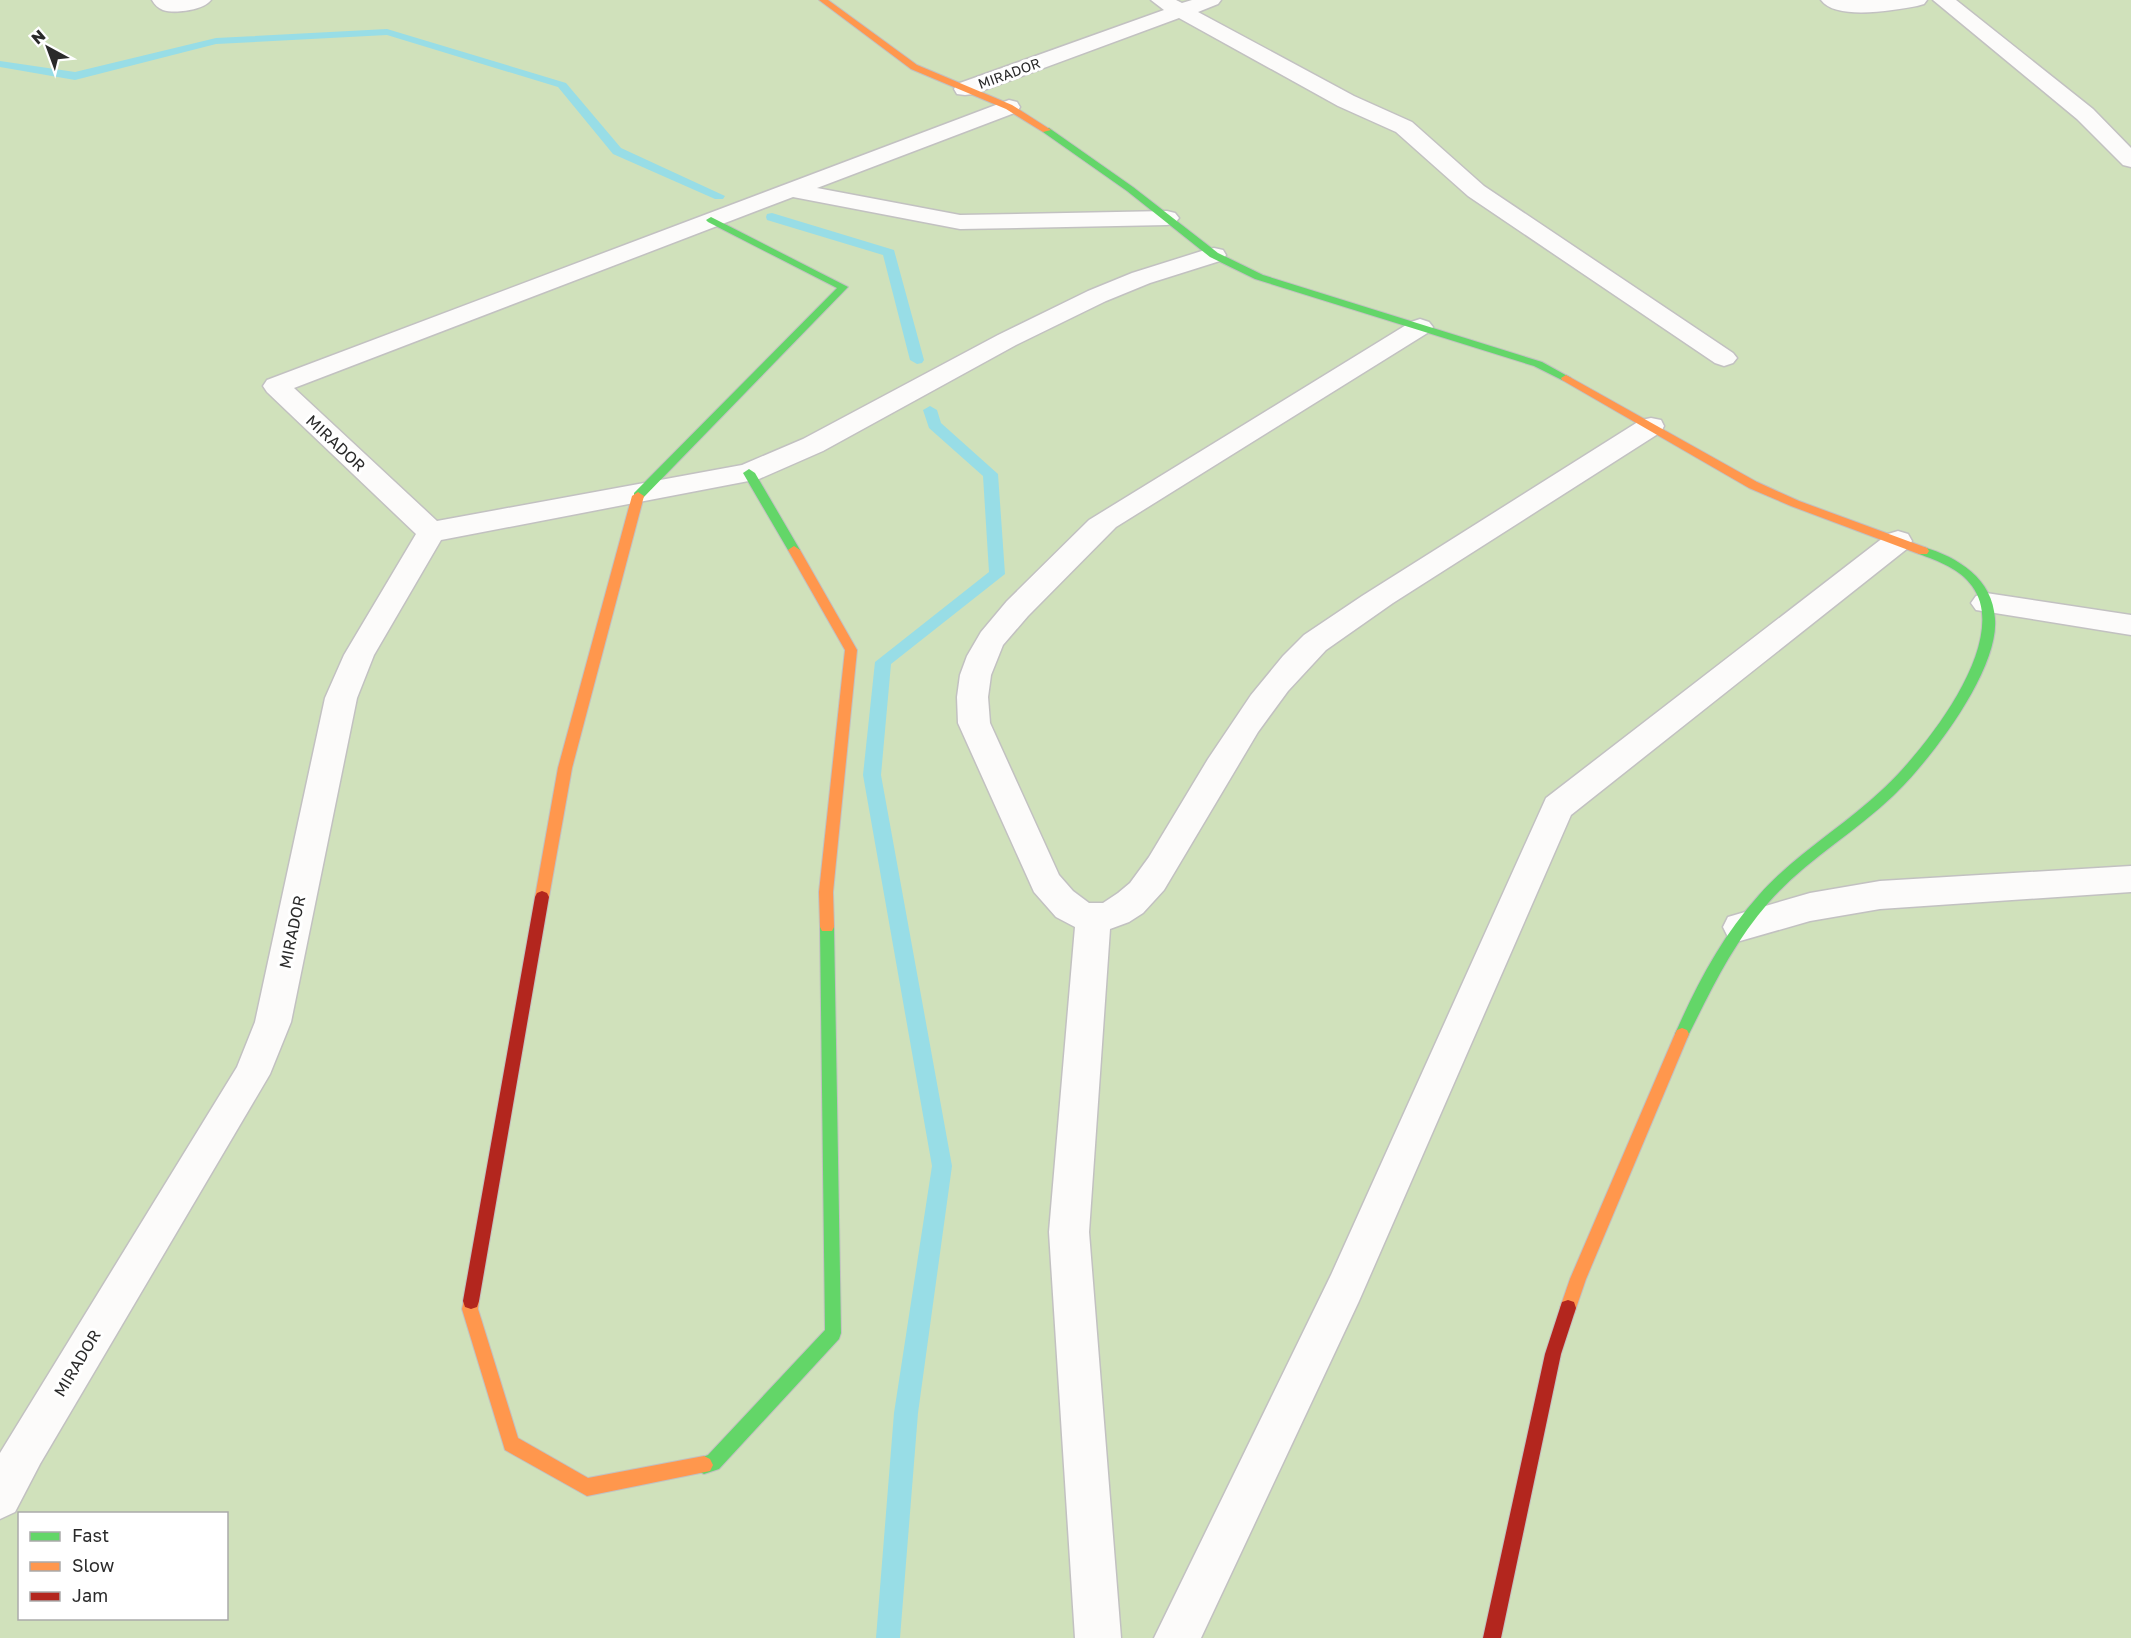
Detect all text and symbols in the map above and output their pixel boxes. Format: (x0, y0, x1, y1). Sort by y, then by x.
north arrow (18, 18, 78, 78)
text: N (27, 25, 49, 48)
street label: MIRADOR (976, 54, 1042, 92)
street label: MIRADOR (302, 410, 370, 476)
street label: MIRADOR (274, 893, 310, 970)
street label: MIRADOR (49, 1326, 105, 1400)
legend (18, 1512, 228, 1620)
text: Fast (72, 1524, 109, 1546)
text: Slow (72, 1554, 115, 1576)
text: Jam (72, 1584, 108, 1606)

